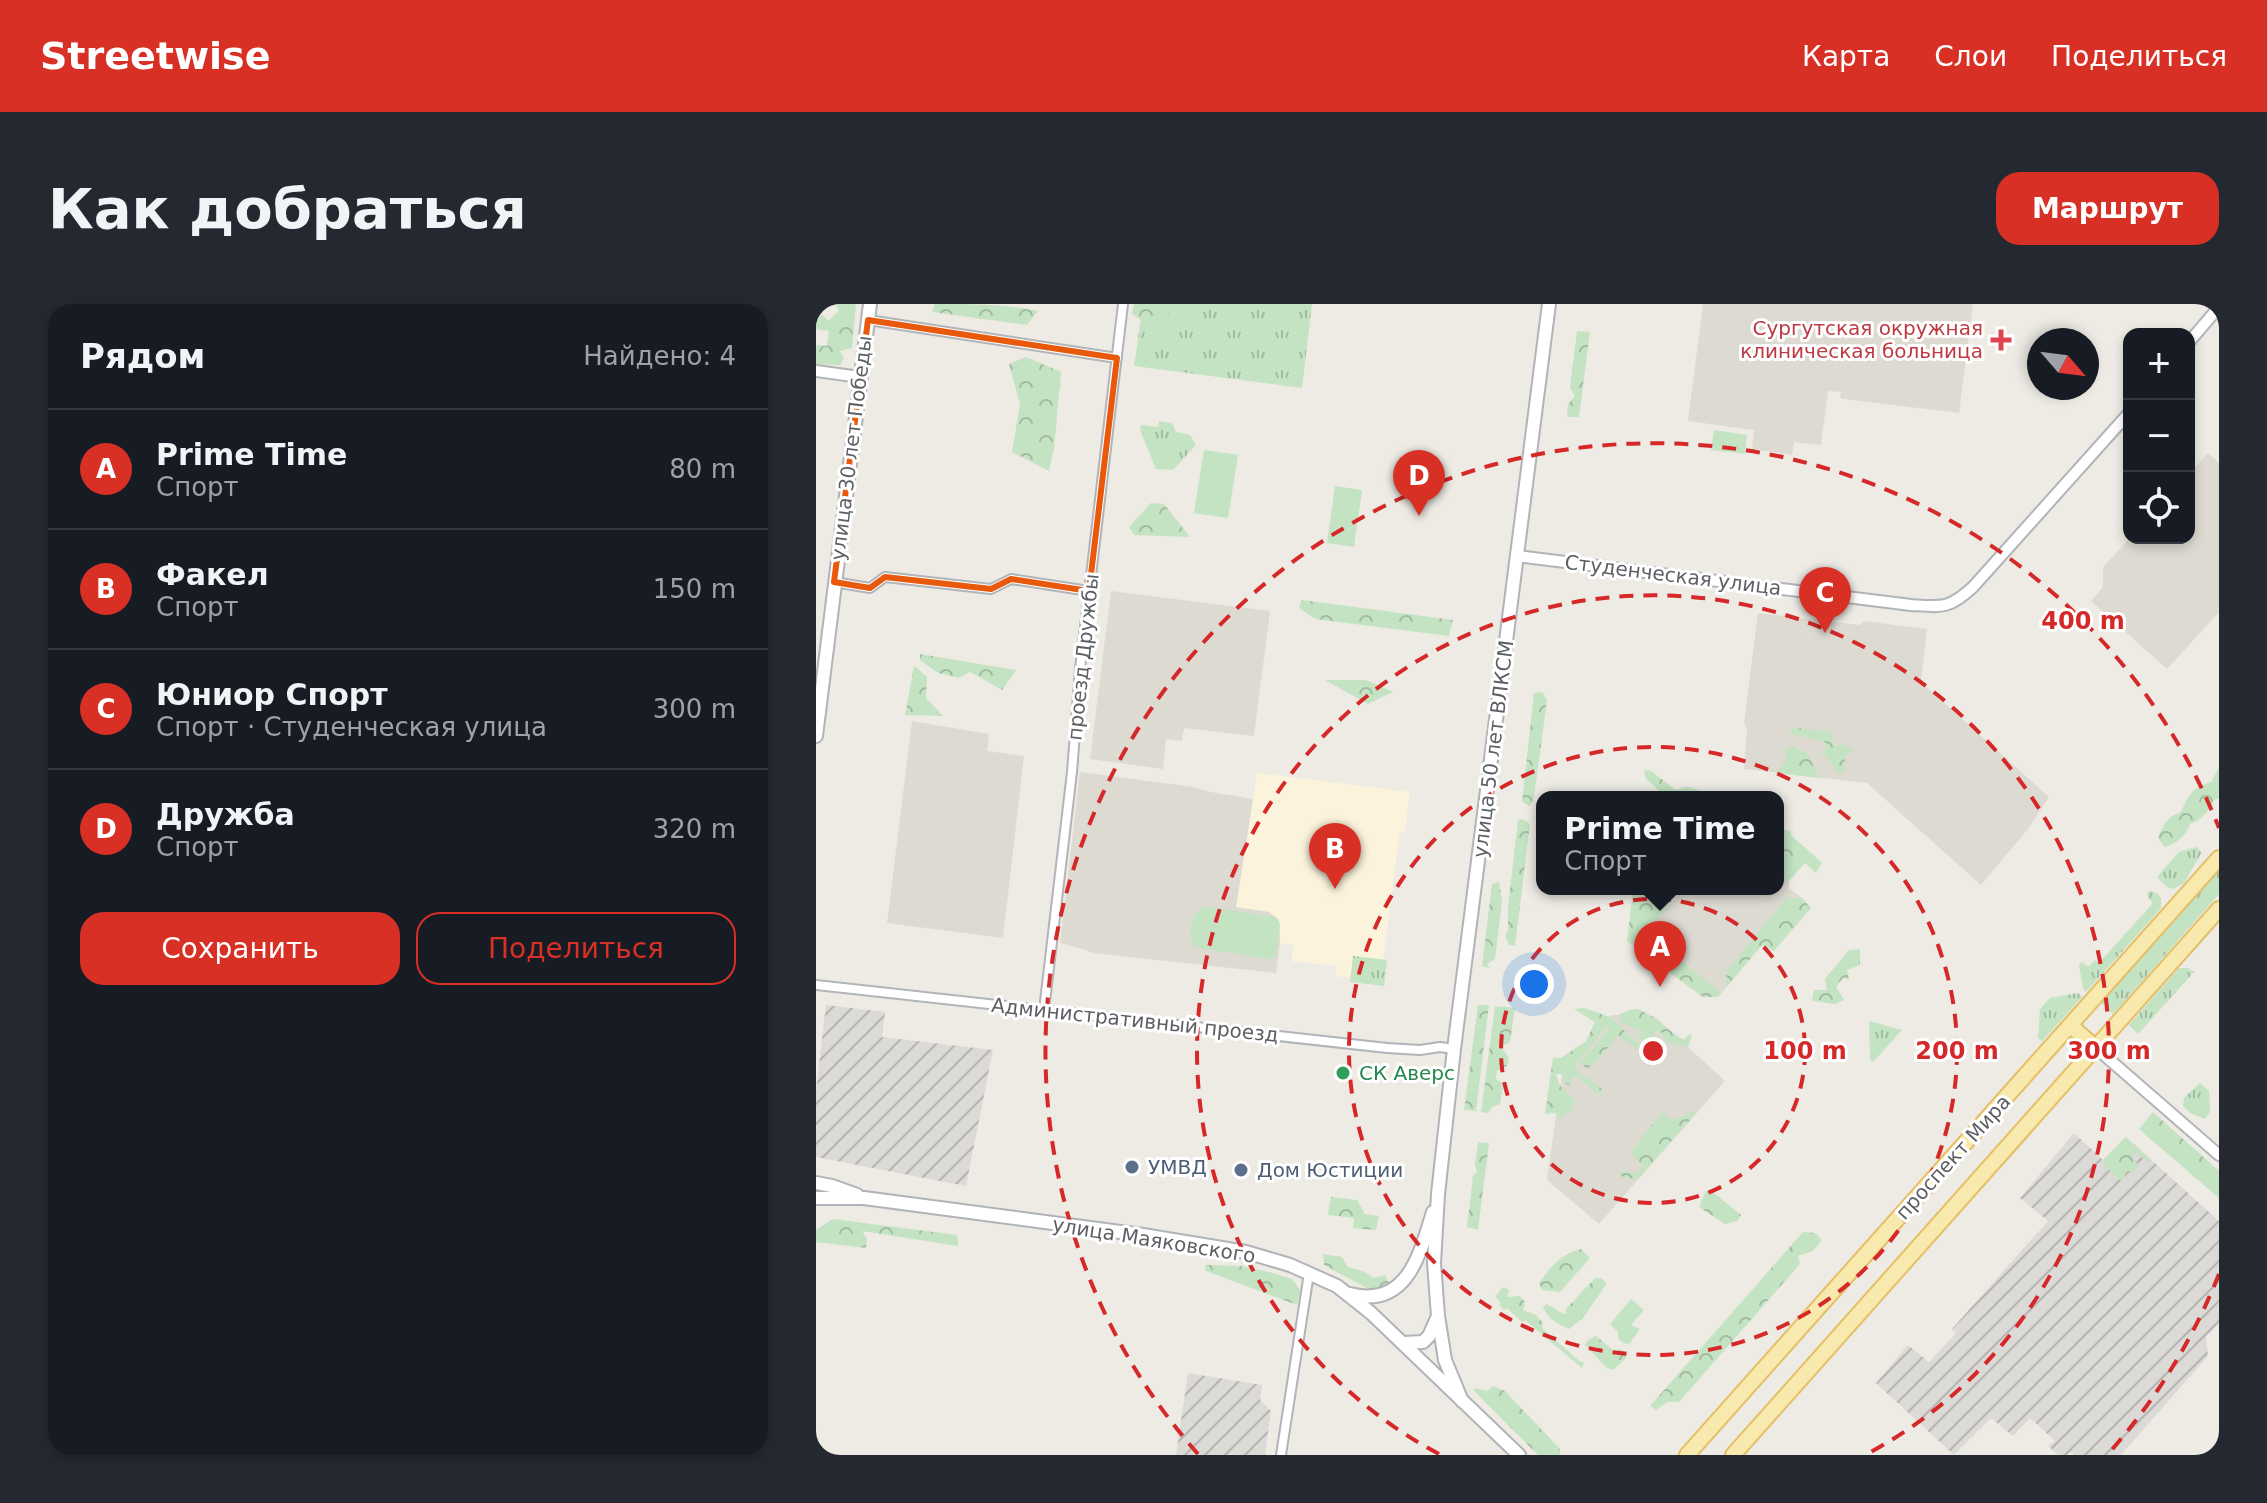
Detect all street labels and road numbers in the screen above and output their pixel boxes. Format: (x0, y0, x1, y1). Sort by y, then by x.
street label: улица 30 лет Победы (825, 334, 877, 562)
street label: Студенческая улица (1563, 550, 1783, 600)
street label: проезд Дружбы (1062, 572, 1104, 742)
street label: улица 50 лет ВЛКСМ (1468, 639, 1518, 859)
street label: Административный проезд (990, 993, 1280, 1047)
street label: проспект Мира (1891, 1090, 2015, 1224)
street label: улица Маяковского (1051, 1212, 1257, 1268)

